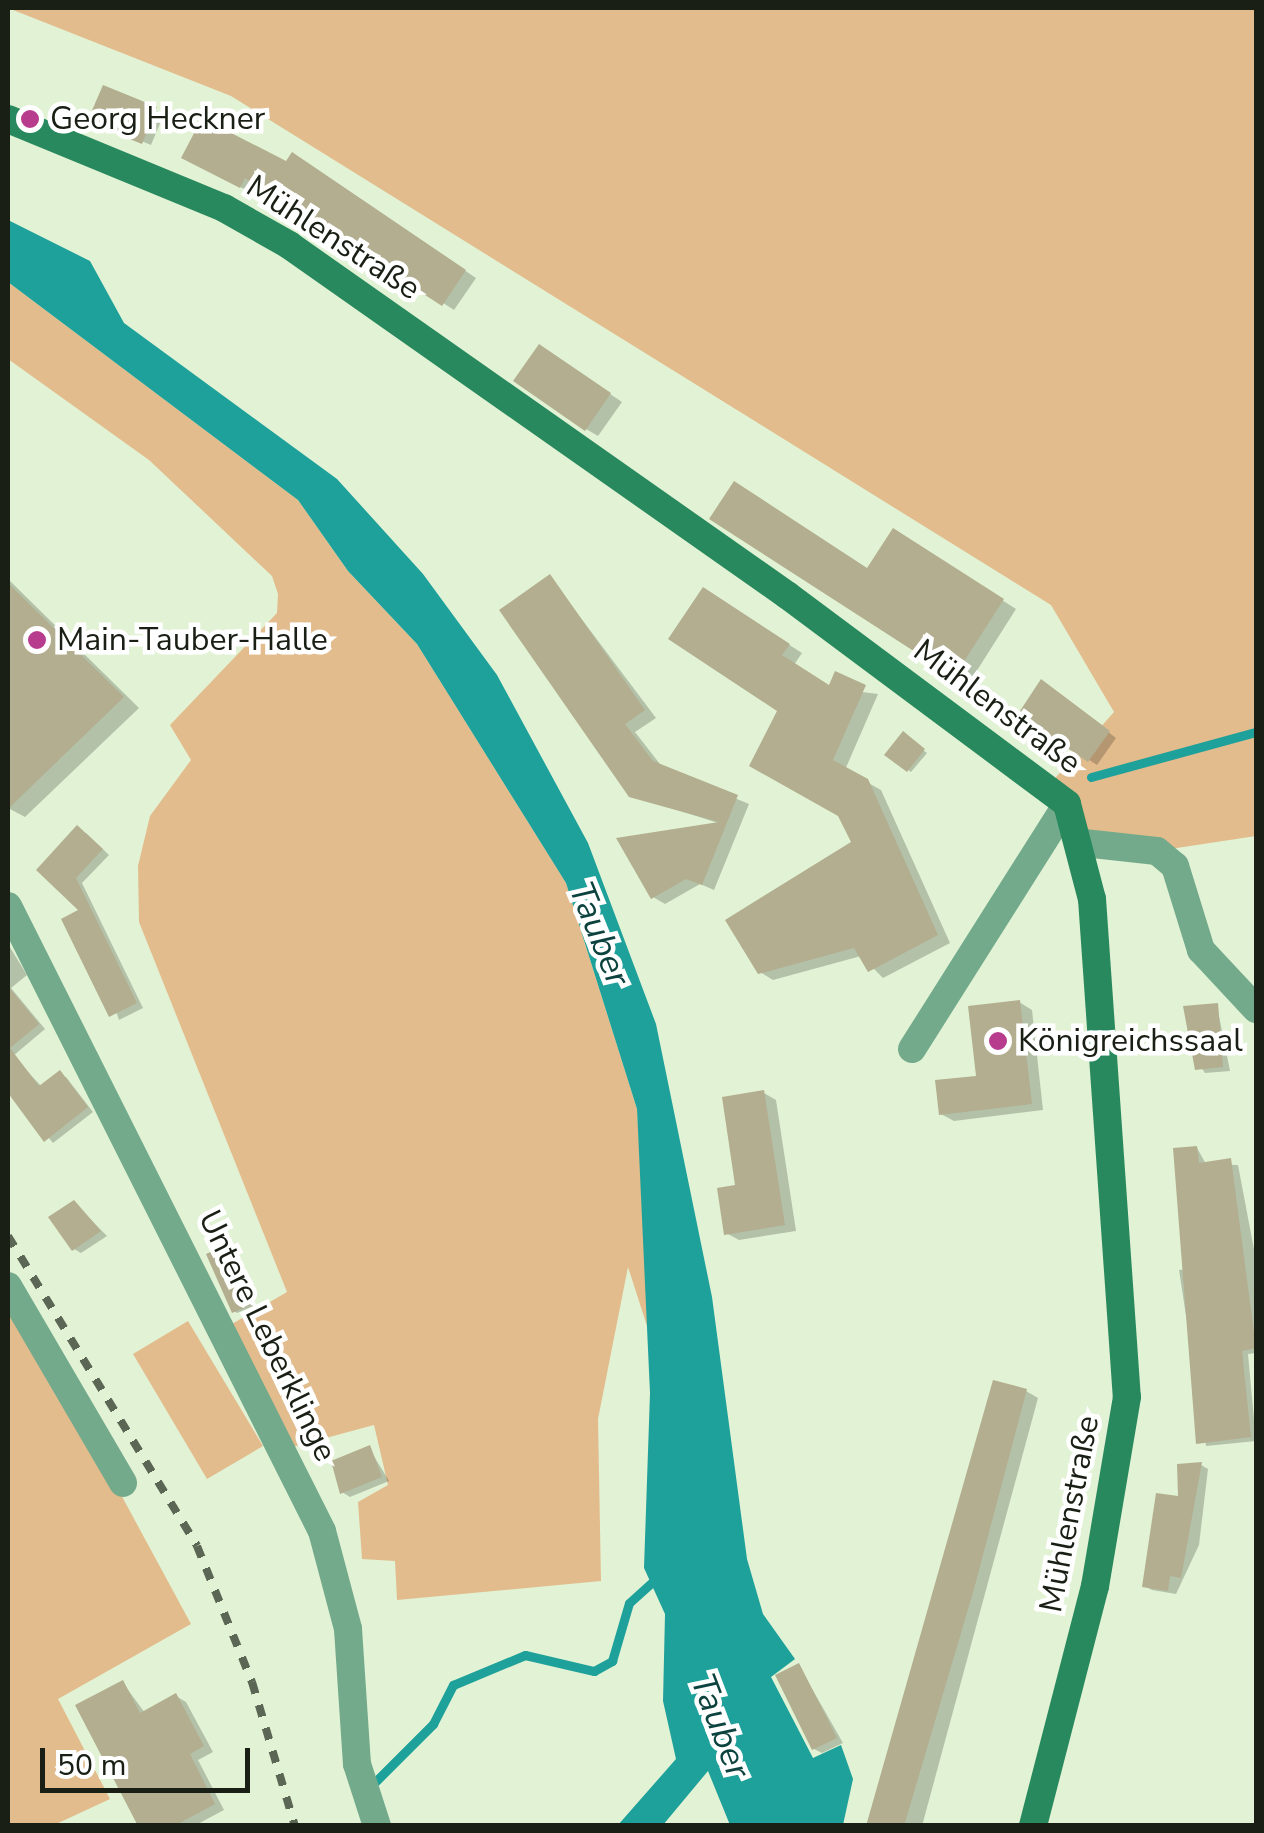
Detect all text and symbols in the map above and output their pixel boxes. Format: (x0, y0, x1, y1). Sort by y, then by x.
place label: Georg Heckner (50, 100, 265, 138)
marker: Georg Heckner (19, 108, 41, 130)
street label: Mühlenstraße (239, 168, 427, 308)
place label: Main-Tauber-Halle (57, 621, 328, 659)
marker: Main-Tauber-Halle (26, 629, 48, 651)
street label: Mühlenstraße (906, 632, 1088, 782)
water label: Tauber (559, 876, 639, 992)
place label: Königreichssaal (1018, 1022, 1243, 1060)
marker: Königreichssaal (987, 1030, 1009, 1052)
street label: Untere Leberklinge (190, 1204, 344, 1468)
street label: Mühlenstraße (1032, 1412, 1108, 1616)
water label: Tauber (681, 1668, 759, 1784)
scale bar (45, 1728, 255, 1790)
text: 50 m (57, 1745, 126, 1786)

